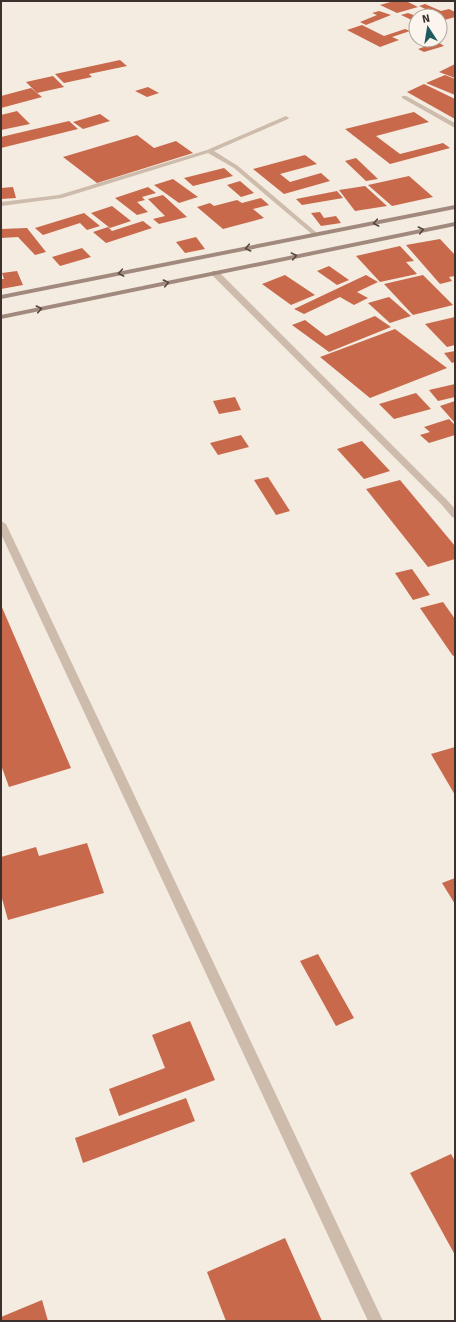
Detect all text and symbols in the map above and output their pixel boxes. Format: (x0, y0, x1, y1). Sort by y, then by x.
north arrow (408, 8, 448, 48)
text: N (421, 12, 431, 26)
one-way arrow (372, 218, 379, 226)
one-way arrow (418, 226, 424, 234)
one-way arrow (245, 243, 251, 252)
one-way arrow (291, 253, 297, 261)
one-way arrow (117, 269, 124, 277)
one-way arrow (163, 279, 170, 287)
one-way arrow (36, 306, 42, 314)

